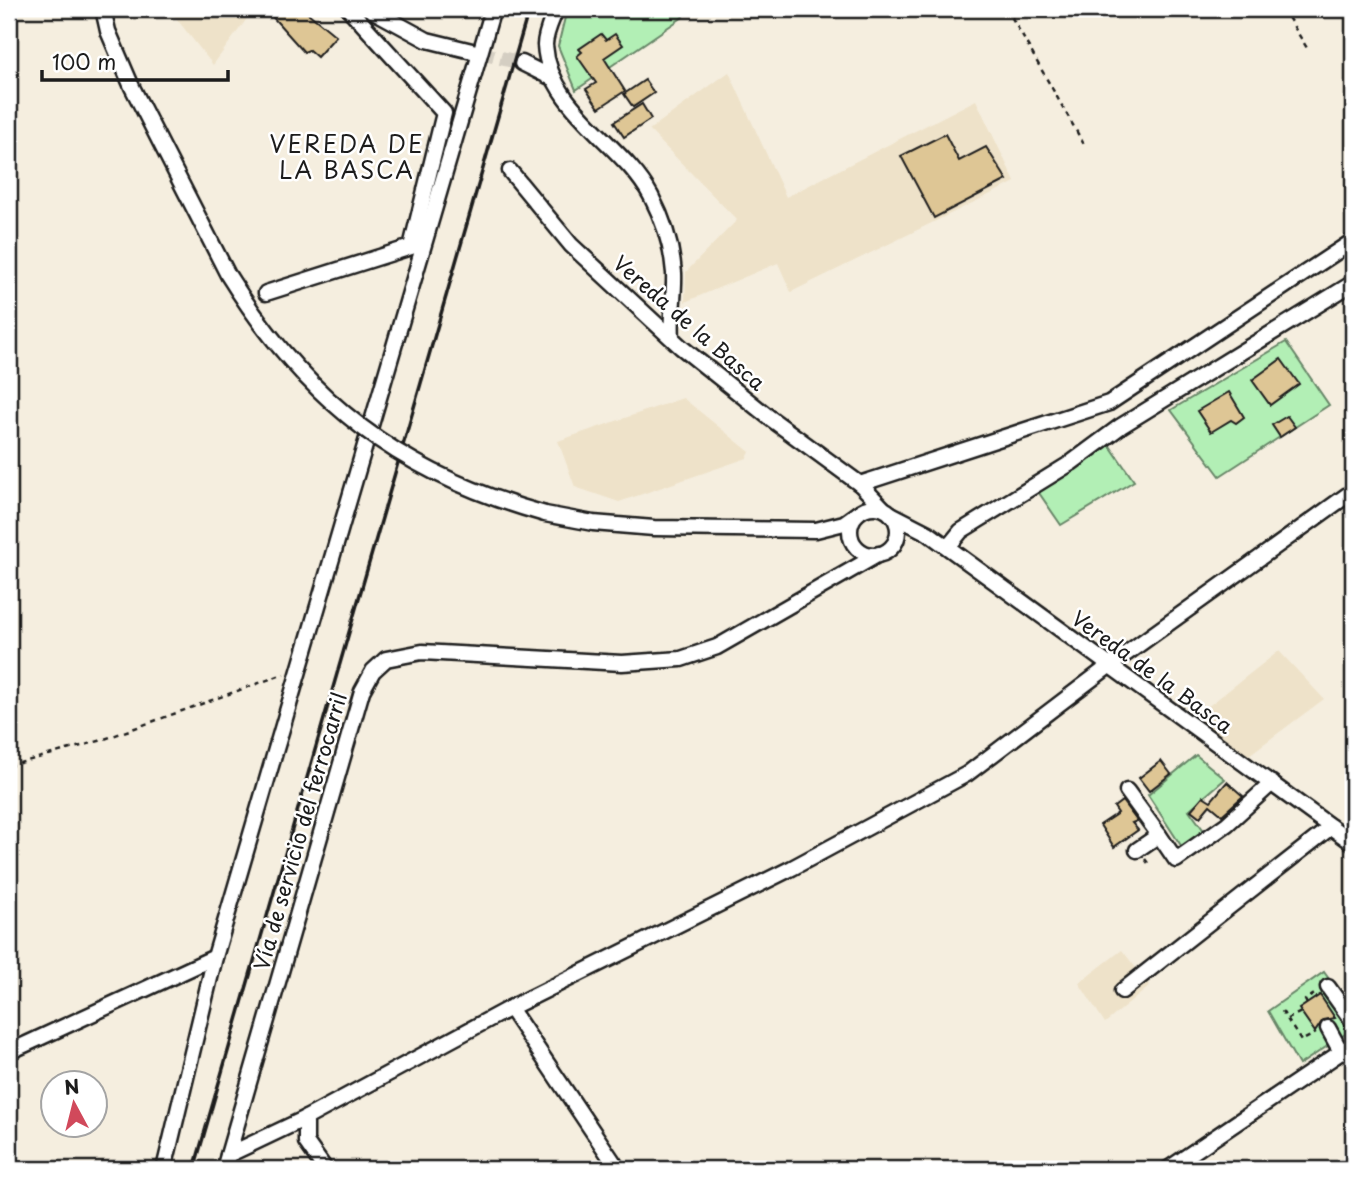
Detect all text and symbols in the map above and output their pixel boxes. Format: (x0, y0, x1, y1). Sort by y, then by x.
scale bar (42, 38, 228, 82)
text: 100 m (52, 45, 116, 77)
district label: VEREDA DE LA BASCA (270, 126, 424, 187)
street label: Vereda de la Basca (607, 247, 773, 397)
street label: Vereda de la Basca (1066, 601, 1240, 741)
street label: Vía de servicio del ferrocarril (244, 688, 354, 974)
north arrow (38, 1070, 108, 1140)
text: N (63, 1071, 81, 1101)

